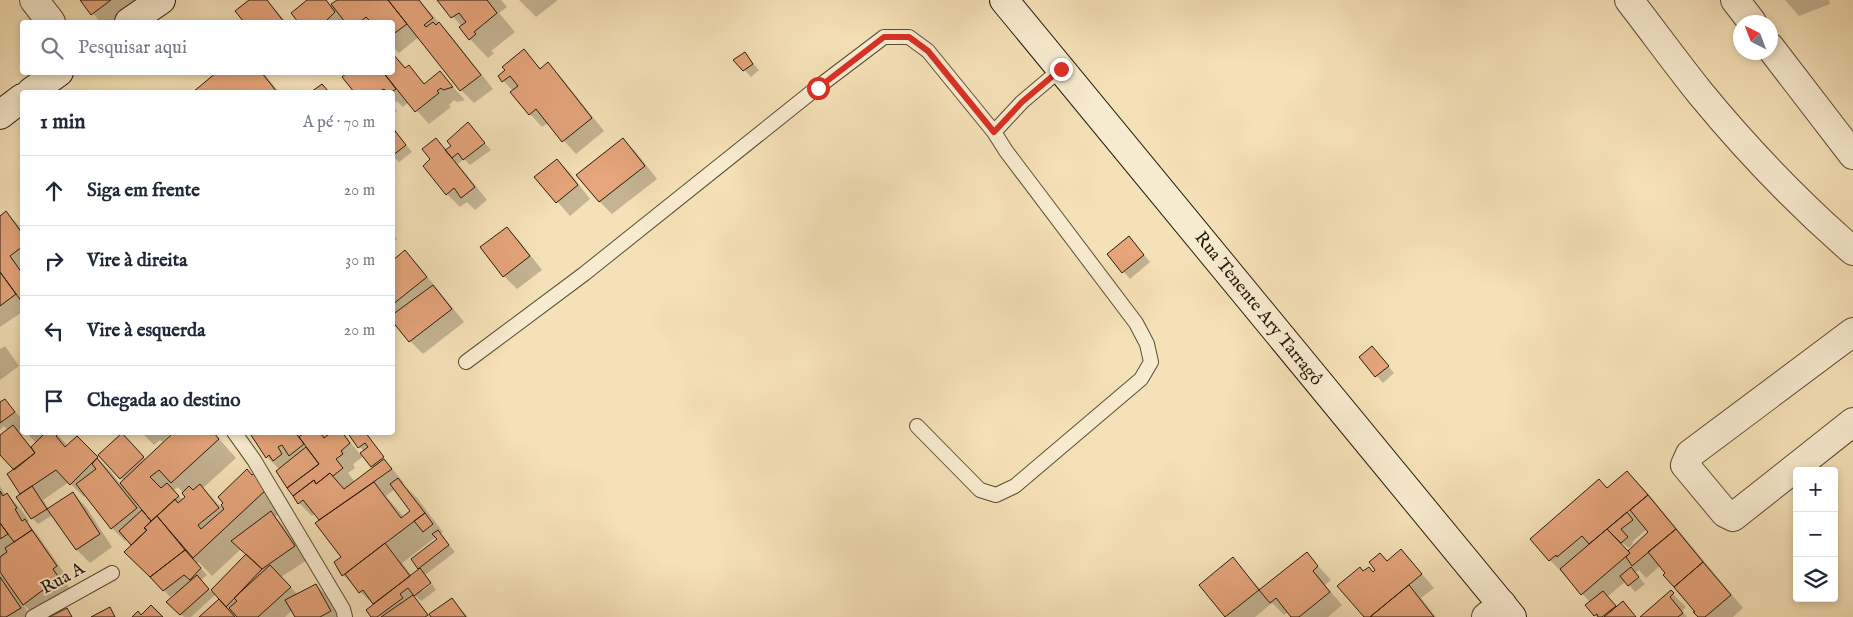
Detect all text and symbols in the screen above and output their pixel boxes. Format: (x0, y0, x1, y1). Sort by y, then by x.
north arrow (1733, 15, 1778, 60)
search box (20, 20, 395, 75)
icon: search (38, 34, 66, 62)
text: Pesquisar aqui (78, 36, 187, 60)
route end (1050, 58, 1073, 81)
route start (807, 77, 830, 100)
text: 1 min (40, 109, 85, 136)
text: A pé · 70 m (303, 113, 375, 133)
icon: ahead (40, 177, 68, 205)
text: Siga em frente (87, 179, 200, 203)
text: 20 m (344, 181, 375, 201)
street label: Rua Tenente Ary Tarragô (1189, 227, 1327, 391)
icon: right (40, 247, 68, 275)
text: Vire à direita (87, 249, 187, 273)
text: 30 m (345, 251, 375, 271)
icon: left (40, 317, 68, 345)
text: Vire à esquerda (87, 319, 205, 343)
text: 20 m (344, 321, 375, 341)
icon: arrive (40, 387, 68, 415)
text: Chegada ao destino (87, 389, 240, 413)
map controls (1793, 467, 1838, 602)
button: + (1793, 467, 1838, 512)
button: − (1793, 512, 1838, 557)
street label: Rua A (37, 557, 90, 600)
button: layers (1793, 557, 1838, 602)

